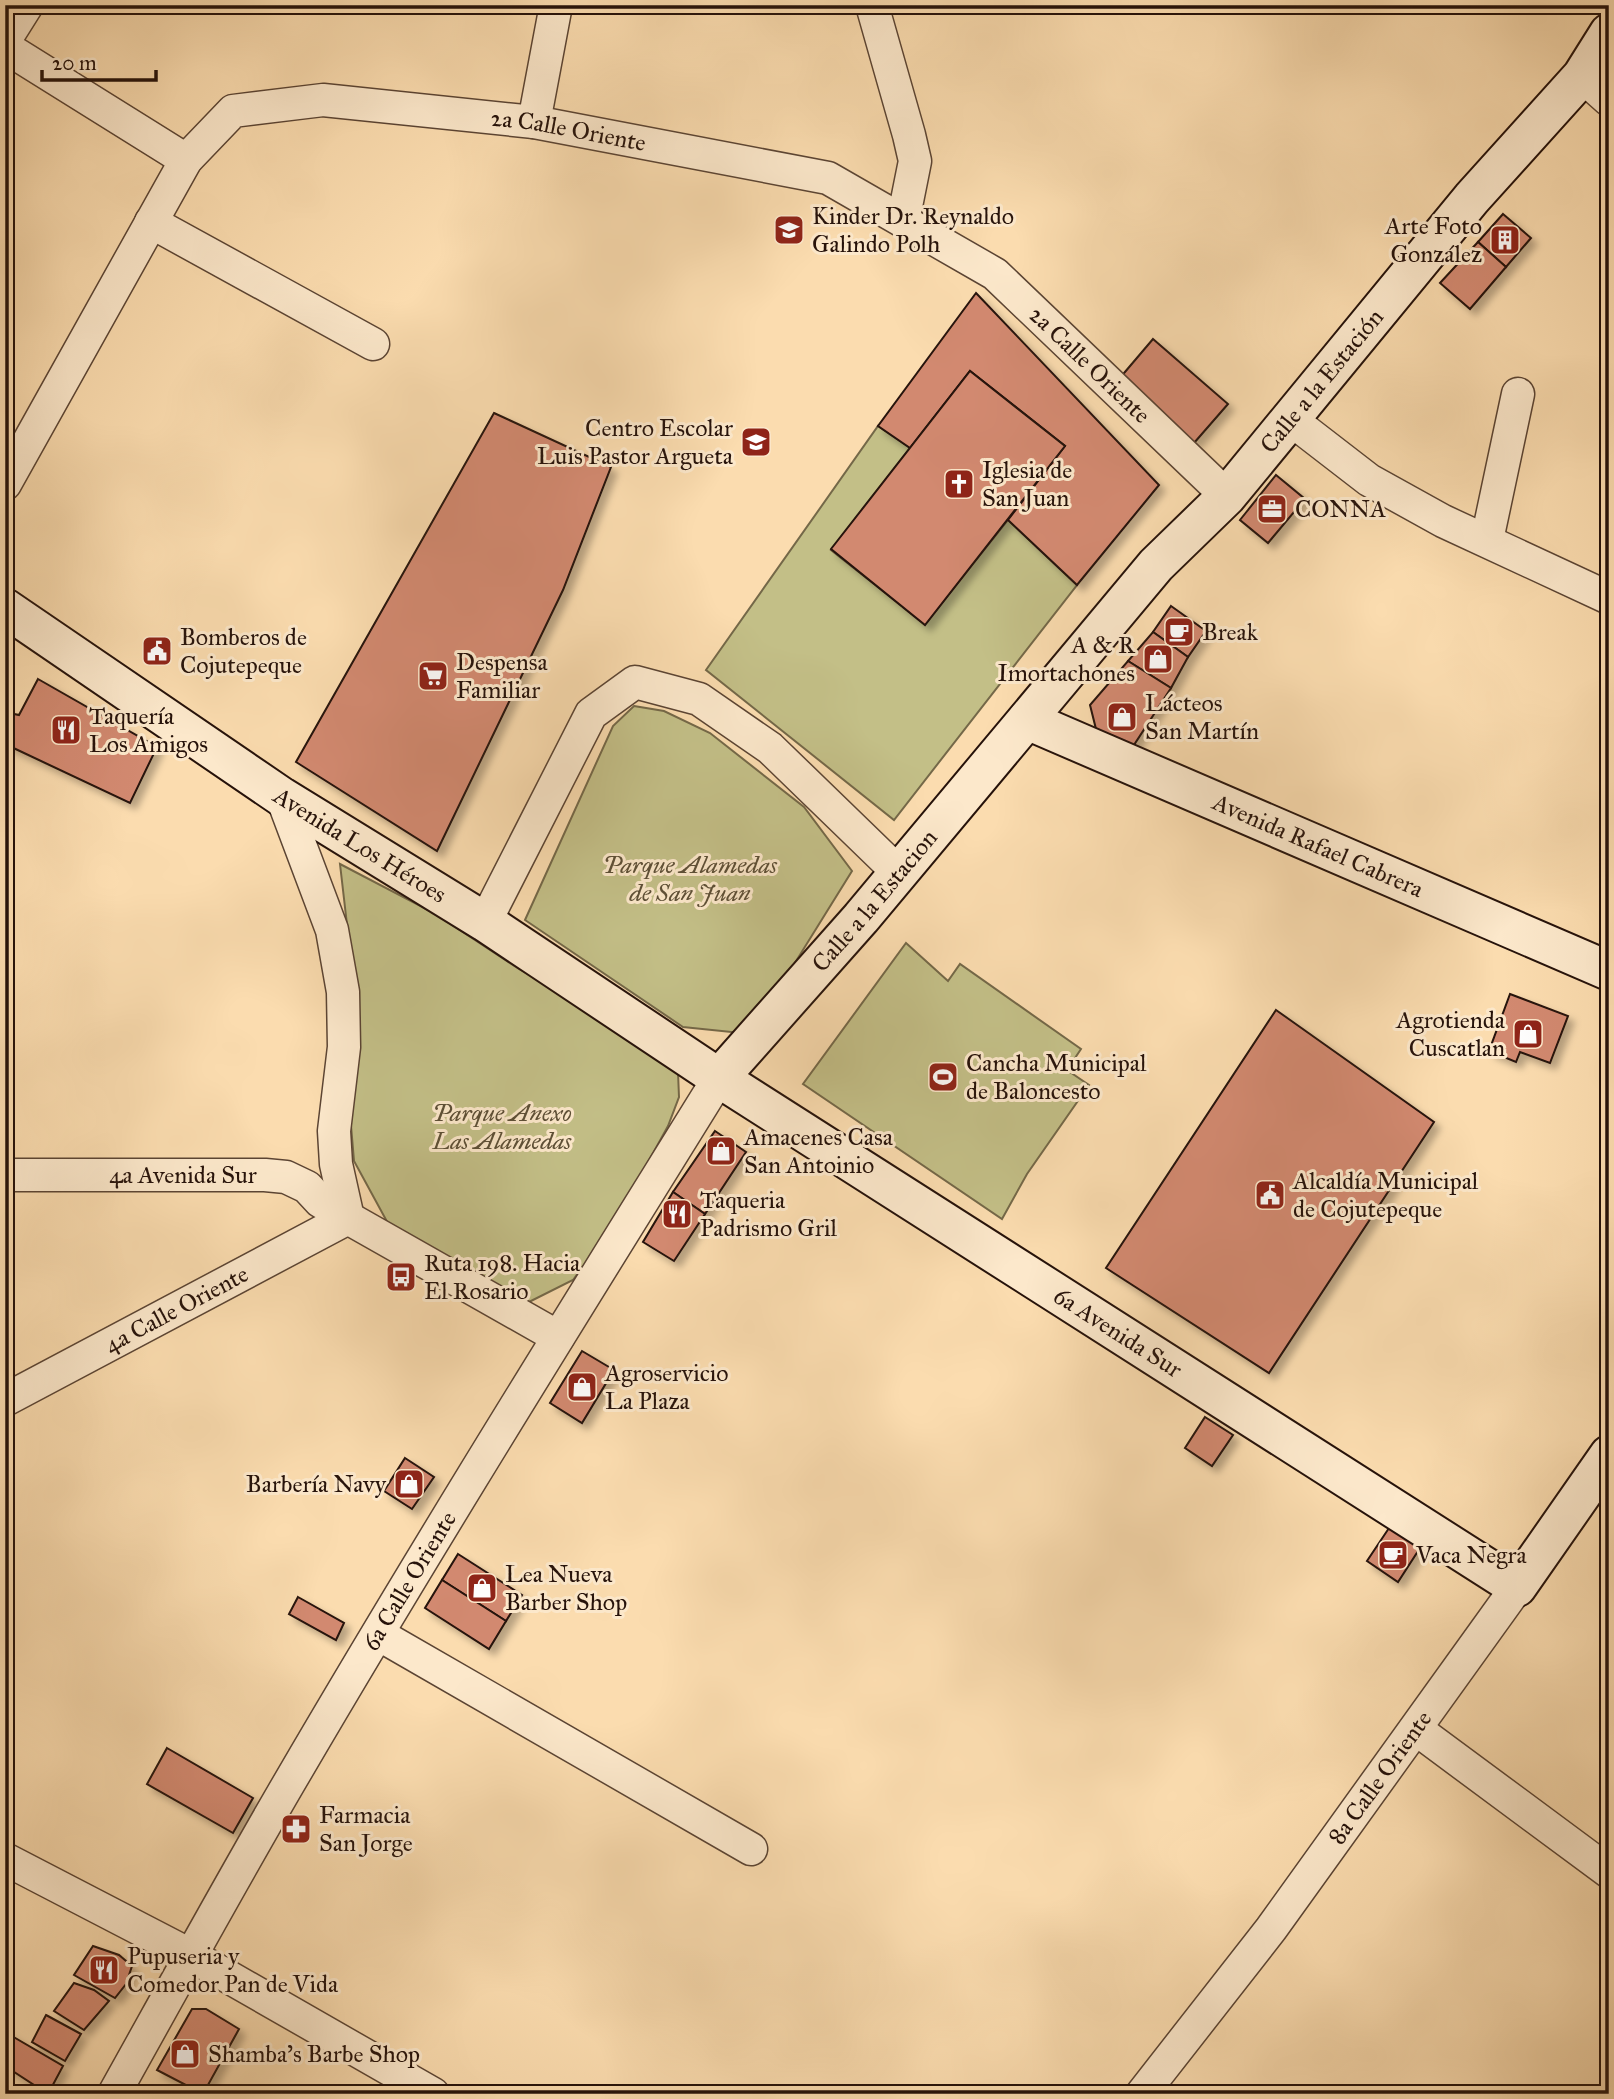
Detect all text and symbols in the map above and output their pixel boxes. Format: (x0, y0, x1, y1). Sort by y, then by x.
scale bar (42, 38, 156, 82)
text: 20 m (52, 50, 97, 76)
street label: 2a Calle Oriente (489, 103, 648, 158)
place label: Kinder Dr. Reynaldo Galindo Polh (812, 201, 1014, 259)
place label: Arte Foto González (1384, 211, 1482, 269)
school or university icon: Kinder Dr. Reynaldo Galindo Polh (772, 213, 806, 247)
building icon: Arte Foto González (1488, 223, 1522, 257)
street label: 2a Calle Oriente (1023, 300, 1157, 430)
street label: Calle a la Estación (1253, 303, 1390, 459)
place label: Centro Escolar Luis Pastor Argueta (537, 413, 734, 471)
school or university icon: Centro Escolar Luis Pastor Argueta (739, 425, 773, 459)
place label: Iglesia de San Juan (982, 455, 1072, 513)
church icon: Iglesia de San Juan (942, 467, 976, 501)
office icon: CONNA (1255, 492, 1289, 526)
place label: CONNA (1295, 494, 1386, 524)
cafe icon: Break (1162, 615, 1196, 649)
place label: Break (1202, 617, 1259, 647)
place label: Bomberos de Cojutepeque (180, 622, 307, 680)
place label: A & R Imortachones (997, 630, 1136, 688)
public building icon: Bomberos de Cojutepeque (140, 634, 174, 668)
shop icon: A & R Imortachones (1141, 642, 1175, 676)
place label: Despensa Familiar (456, 647, 548, 705)
supermarket icon: Despensa Familiar (416, 659, 450, 693)
place label: Lácteos San Martín (1145, 688, 1259, 746)
shop icon: Lácteos San Martín (1105, 700, 1139, 734)
place label: Taquería Los Amigos (89, 701, 208, 759)
restaurant icon: Taquería Los Amigos (49, 713, 83, 747)
street label: Avenida Los Héroes (267, 780, 452, 910)
street label: Avenida Rafael Cabrera (1207, 787, 1429, 904)
street label: Calle a la Estacion (805, 823, 944, 978)
park label: Parque Alamedas de San Juan (603, 850, 778, 908)
place label: Agrotienda Cuscatlan (1395, 1005, 1506, 1063)
shop icon: Agrotienda Cuscatlan (1511, 1017, 1545, 1051)
place label: Cancha Municipal de Baloncesto (966, 1048, 1147, 1106)
sports icon: Cancha Municipal de Baloncesto (926, 1060, 960, 1094)
park label: Parque Anexo Las Alamedas (432, 1098, 572, 1156)
place label: Amacenes Casa San Antoinio (743, 1122, 894, 1180)
shop icon: Amacenes Casa San Antoinio (704, 1134, 738, 1168)
street label: 4a Avenida Sur (109, 1160, 257, 1190)
place label: Alcaldía Municipal de Cojutepeque (1292, 1166, 1479, 1224)
public building icon: Alcaldía Municipal de Cojutepeque (1253, 1178, 1287, 1212)
place label: Taqueria Padrismo Gril (700, 1185, 838, 1243)
restaurant icon: Taqueria Padrismo Gril (660, 1197, 694, 1231)
place label: Ruta 198. Hacia El Rosario (424, 1248, 581, 1306)
street label: 4a Calle Oriente (99, 1259, 253, 1359)
bus stop icon: Ruta 198. Hacia El Rosario (384, 1260, 418, 1294)
street label: 6a Avenida Sur (1048, 1280, 1188, 1384)
place label: Agroservicio La Plaza (604, 1358, 729, 1416)
shop icon: Agroservicio La Plaza (565, 1370, 599, 1404)
shop icon: Barbería Navy (392, 1467, 426, 1501)
place label: Barbería Navy (246, 1469, 387, 1499)
street label: 6a Calle Oriente (356, 1506, 463, 1656)
cafe icon: Vaca Negra (1376, 1538, 1410, 1572)
place label: Vaca Negra (1415, 1540, 1528, 1570)
place label: Lea Nueva Barber Shop (505, 1559, 627, 1617)
shop icon: Lea Nueva Barber Shop (465, 1571, 499, 1605)
street label: 8a Calle Oriente (1322, 1705, 1438, 1850)
place label: Farmacia San Jorge (319, 1800, 413, 1858)
pharmacy icon: Farmacia San Jorge (279, 1812, 313, 1846)
place label: Pupuseria y Comedor Pan de Vida (127, 1941, 339, 1999)
restaurant icon: Pupuseria y Comedor Pan de Vida (87, 1953, 121, 1987)
shop icon: Shamba's Barbe Shop (168, 2037, 202, 2071)
place label: Shamba's Barbe Shop (208, 2039, 420, 2069)

